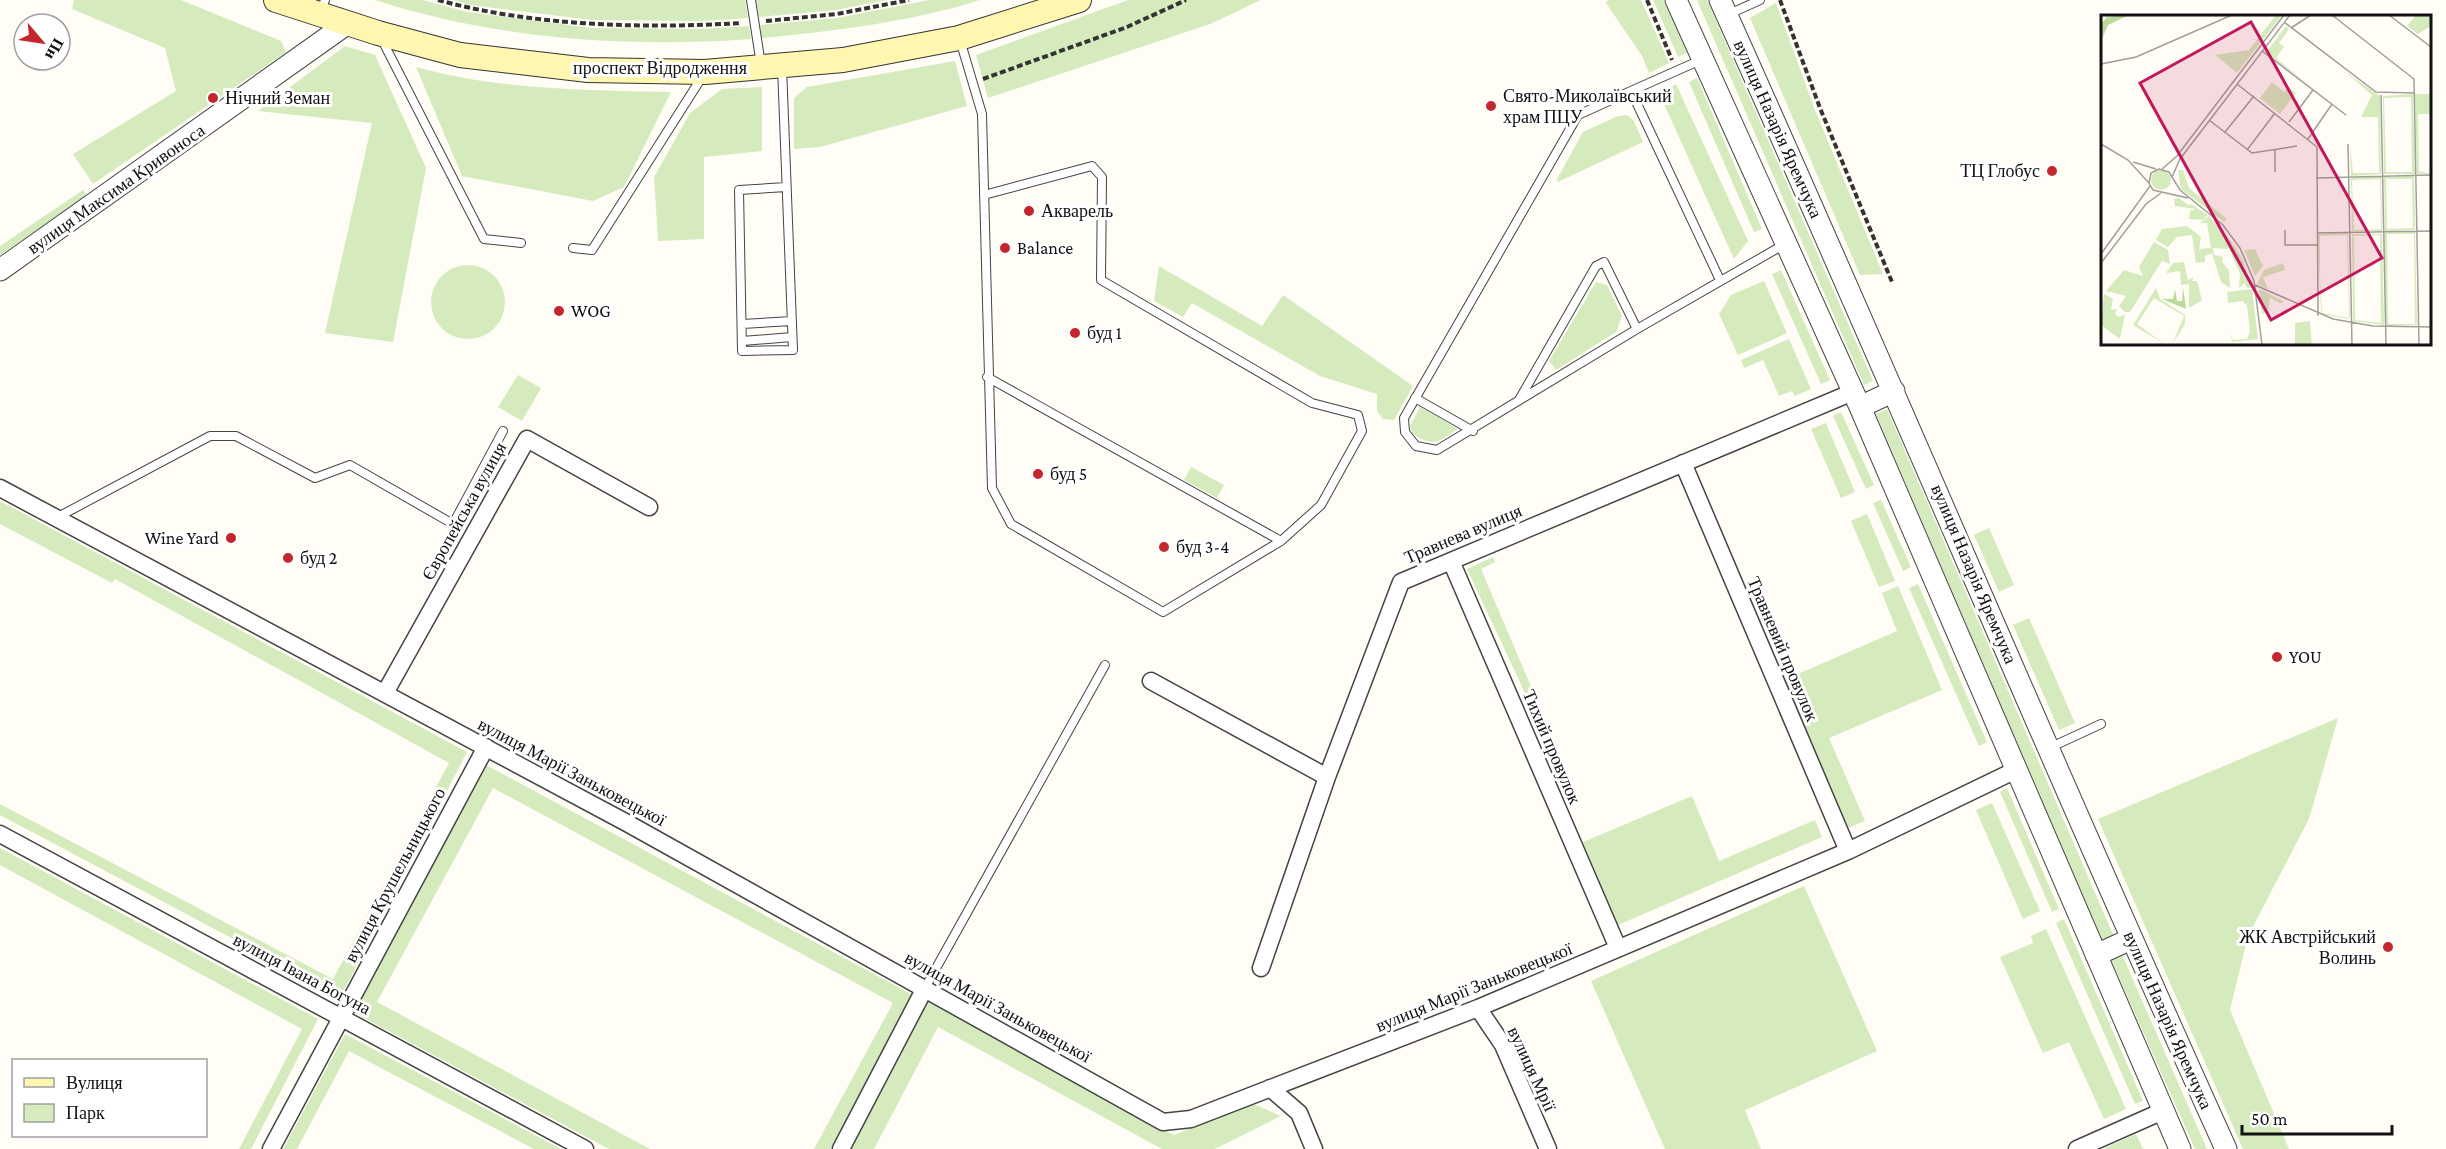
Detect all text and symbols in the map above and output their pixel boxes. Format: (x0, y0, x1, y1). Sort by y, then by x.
north arrow (12, 12, 72, 72)
inset map (2101, 15, 2431, 345)
text: Пн (42, 35, 67, 63)
street label: вулиця Назарія Яремчука (1730, 37, 1826, 221)
street label: проспект Відродження (573, 58, 747, 78)
place label: Свято-Миколаївський храм ПЦУ (1503, 86, 1672, 127)
place label: Нічний Земан (225, 88, 331, 108)
marker: Нічний Земан (206, 91, 220, 105)
marker: Свято-Миколаївський храм ПЦУ (1484, 99, 1498, 113)
street label: вулиця Максима Кривоноса (23, 120, 209, 258)
place label: ТЦ Глобус (1960, 161, 2040, 181)
marker: ТЦ Глобус (2045, 164, 2059, 178)
place label: Акварель (1041, 201, 1113, 221)
marker: Акварель (1022, 204, 1036, 218)
place label: Balance (1017, 238, 1073, 258)
marker: Balance (998, 241, 1012, 255)
place label: WOG (571, 301, 611, 321)
marker: WOG (552, 304, 566, 318)
place label: буд 1 (1087, 323, 1122, 343)
marker: буд 1 (1068, 326, 1082, 340)
street label: Європейська вулиця (418, 439, 510, 583)
place label: буд 5 (1050, 464, 1087, 484)
marker: буд 5 (1031, 467, 1045, 481)
street label: вулиця Назарія Яремчука (1927, 481, 2021, 667)
street label: Травнева вулиця (1401, 500, 1525, 568)
place label: Wine Yard (145, 528, 220, 548)
marker: Wine Yard (224, 531, 238, 545)
place label: буд 3-4 (1176, 537, 1229, 557)
marker: буд 3-4 (1157, 540, 1171, 554)
place label: буд 2 (300, 548, 337, 568)
marker: буд 2 (281, 551, 295, 565)
street label: Травневий провулок (1744, 574, 1823, 724)
place label: YOU (2289, 647, 2322, 667)
marker: YOU (2270, 650, 2284, 664)
street label: Тихий провулок (1519, 687, 1585, 807)
street label: вулиця Марії Заньковецької (475, 714, 669, 830)
street label: вулиця Крушельницького (340, 784, 450, 966)
place label: ЖК Австрійський Волинь (2239, 927, 2376, 968)
street label: вулиця Назарія Яремчука (2120, 928, 2216, 1112)
street label: вулиця Івана Богуна (230, 929, 374, 1019)
street label: вулиця Марії Заньковецької (1373, 938, 1575, 1036)
marker: ЖК Австрійський Волинь (2381, 940, 2395, 954)
street label: вулиця Марії Заньковецької (901, 947, 1095, 1067)
street label: вулиця Мрії (1504, 1024, 1560, 1114)
legend (12, 1059, 207, 1137)
text: Вулиця (66, 1073, 123, 1093)
scale bar (2242, 1098, 2392, 1136)
text: Парк (66, 1103, 105, 1123)
text: 50 m (2251, 1109, 2288, 1129)

